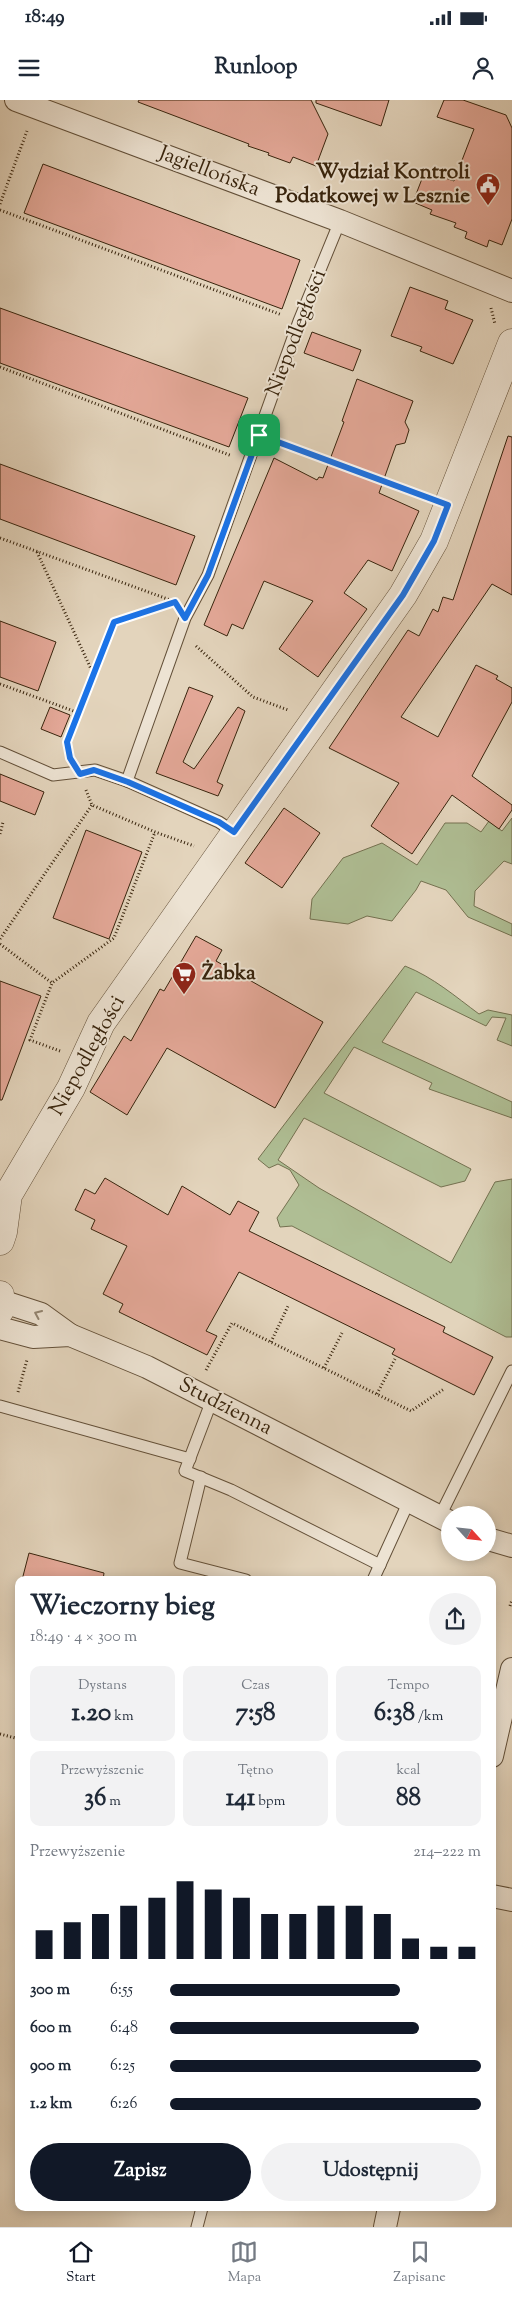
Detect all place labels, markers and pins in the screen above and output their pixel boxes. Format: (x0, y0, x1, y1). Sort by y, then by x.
place label: Wydział Kontroli Podatkowej w Lesznie (275, 158, 470, 212)
public building icon: Wydział Kontroli Podatkowej w Lesznie (475, 172, 501, 206)
pin (238, 414, 280, 456)
place label: Żabka (202, 959, 256, 989)
supermarket icon: Żabka (171, 961, 197, 995)

